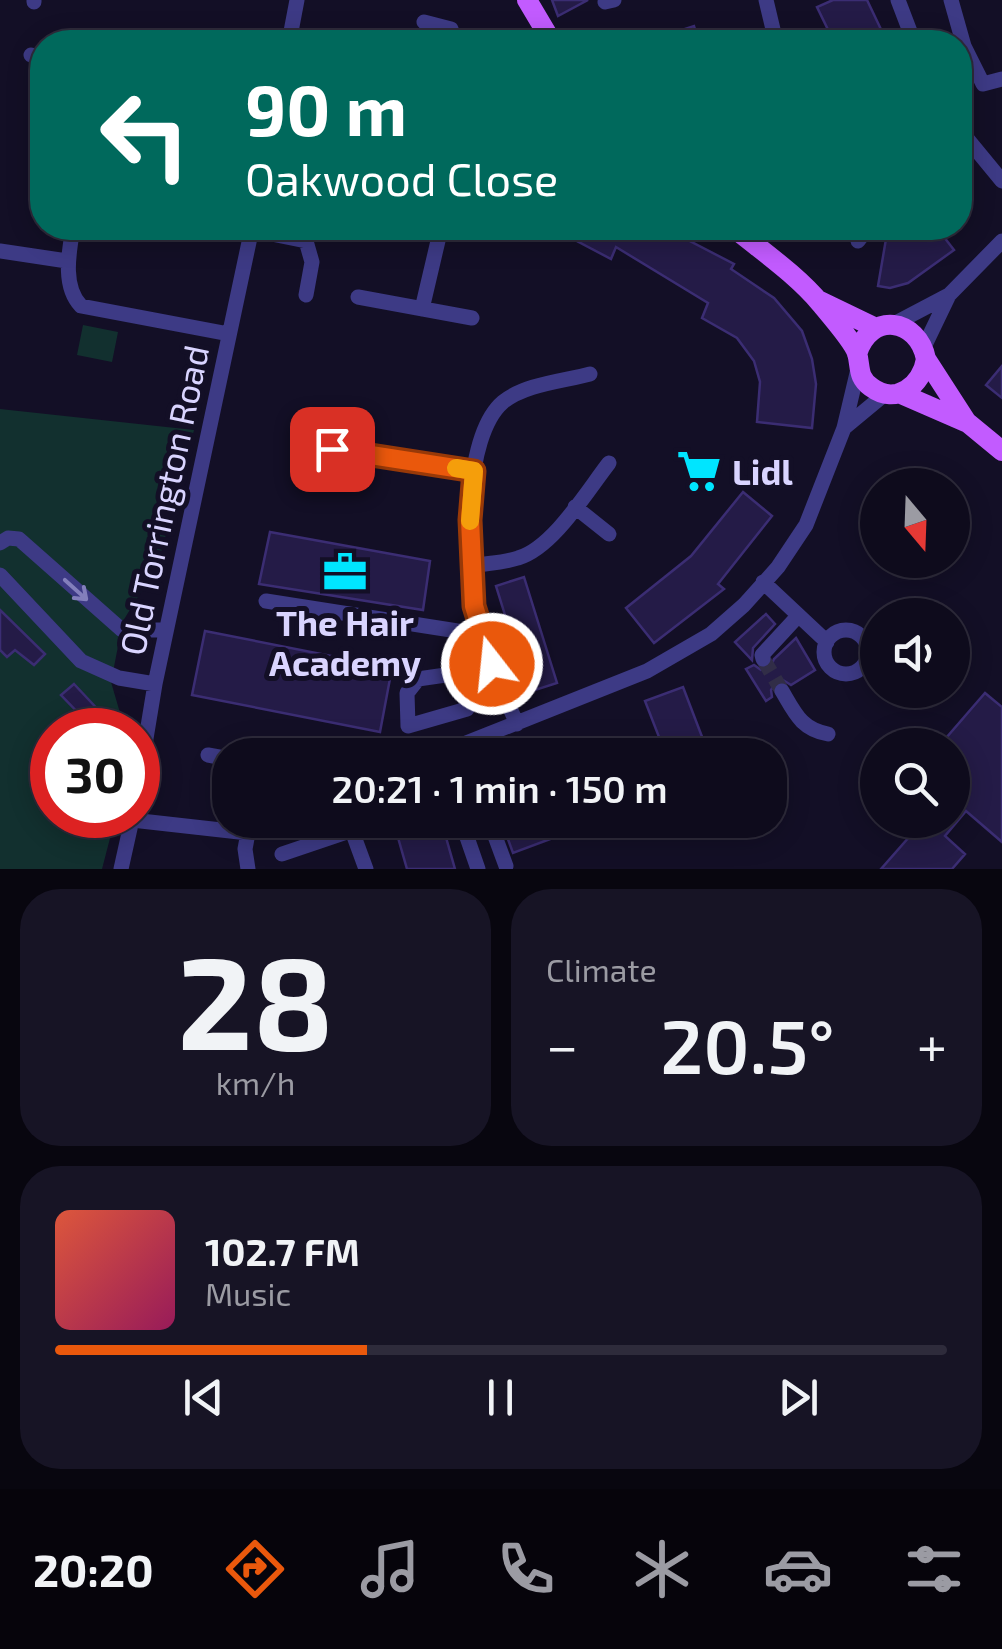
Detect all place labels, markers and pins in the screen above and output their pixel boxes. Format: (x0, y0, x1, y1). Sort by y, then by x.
pin (290, 407, 375, 492)
supermarket icon: Lidl (675, 447, 723, 495)
place label: Lidl (732, 450, 793, 492)
office icon: The Hair Academy (321, 548, 369, 596)
place label: The Hair Academy (269, 601, 421, 684)

